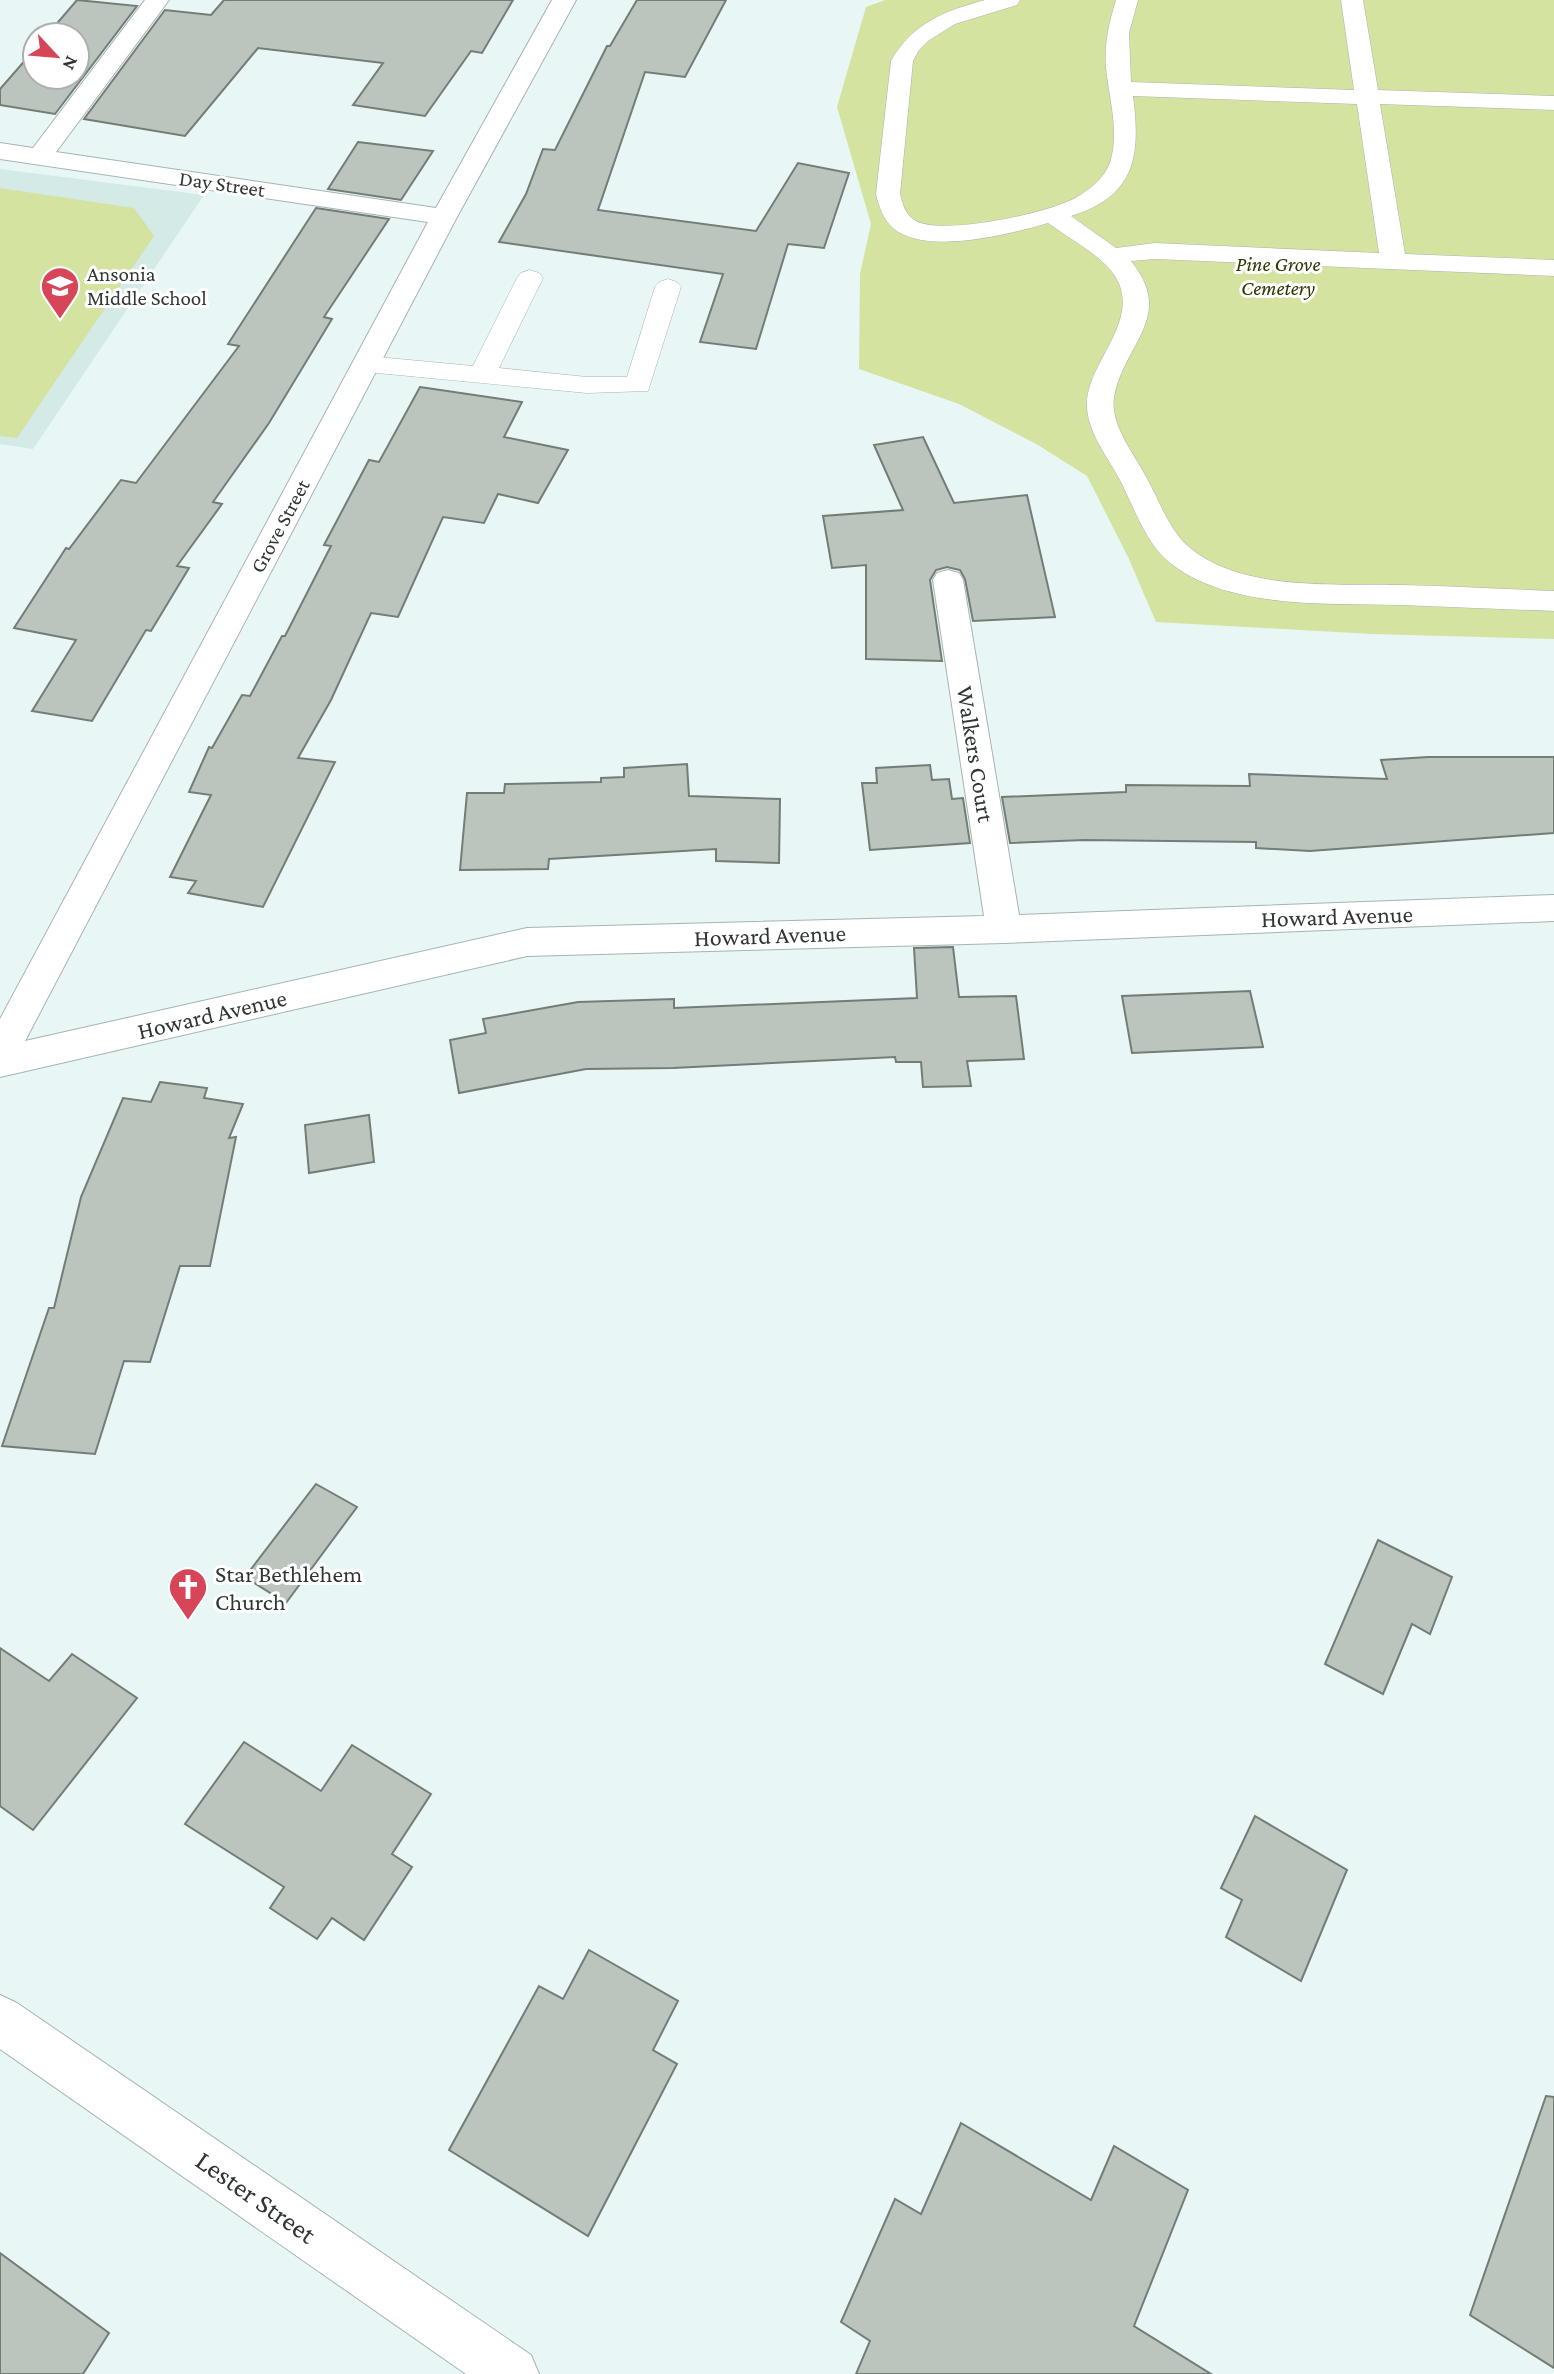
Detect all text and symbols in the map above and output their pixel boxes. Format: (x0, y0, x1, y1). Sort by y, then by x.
north arrow (21, 21, 91, 91)
text: N (59, 53, 83, 74)
street label: Day Street (178, 166, 267, 202)
park label: Pine Grove Cemetery (1236, 252, 1320, 300)
place label: Ansonia Middle School (87, 262, 207, 310)
school or university icon: Ansonia Middle School (39, 265, 81, 320)
street label: Grove Street (245, 474, 315, 577)
street label: Walkers Court (952, 684, 1000, 825)
street label: Howard Avenue (1261, 900, 1413, 932)
street label: Howard Avenue (694, 919, 846, 951)
street label: Howard Avenue (135, 984, 289, 1044)
place label: Star Bethlehem Church (215, 1560, 362, 1615)
church icon: Star Bethlehem Church (167, 1566, 209, 1621)
street label: Lester Street (190, 2144, 323, 2250)

